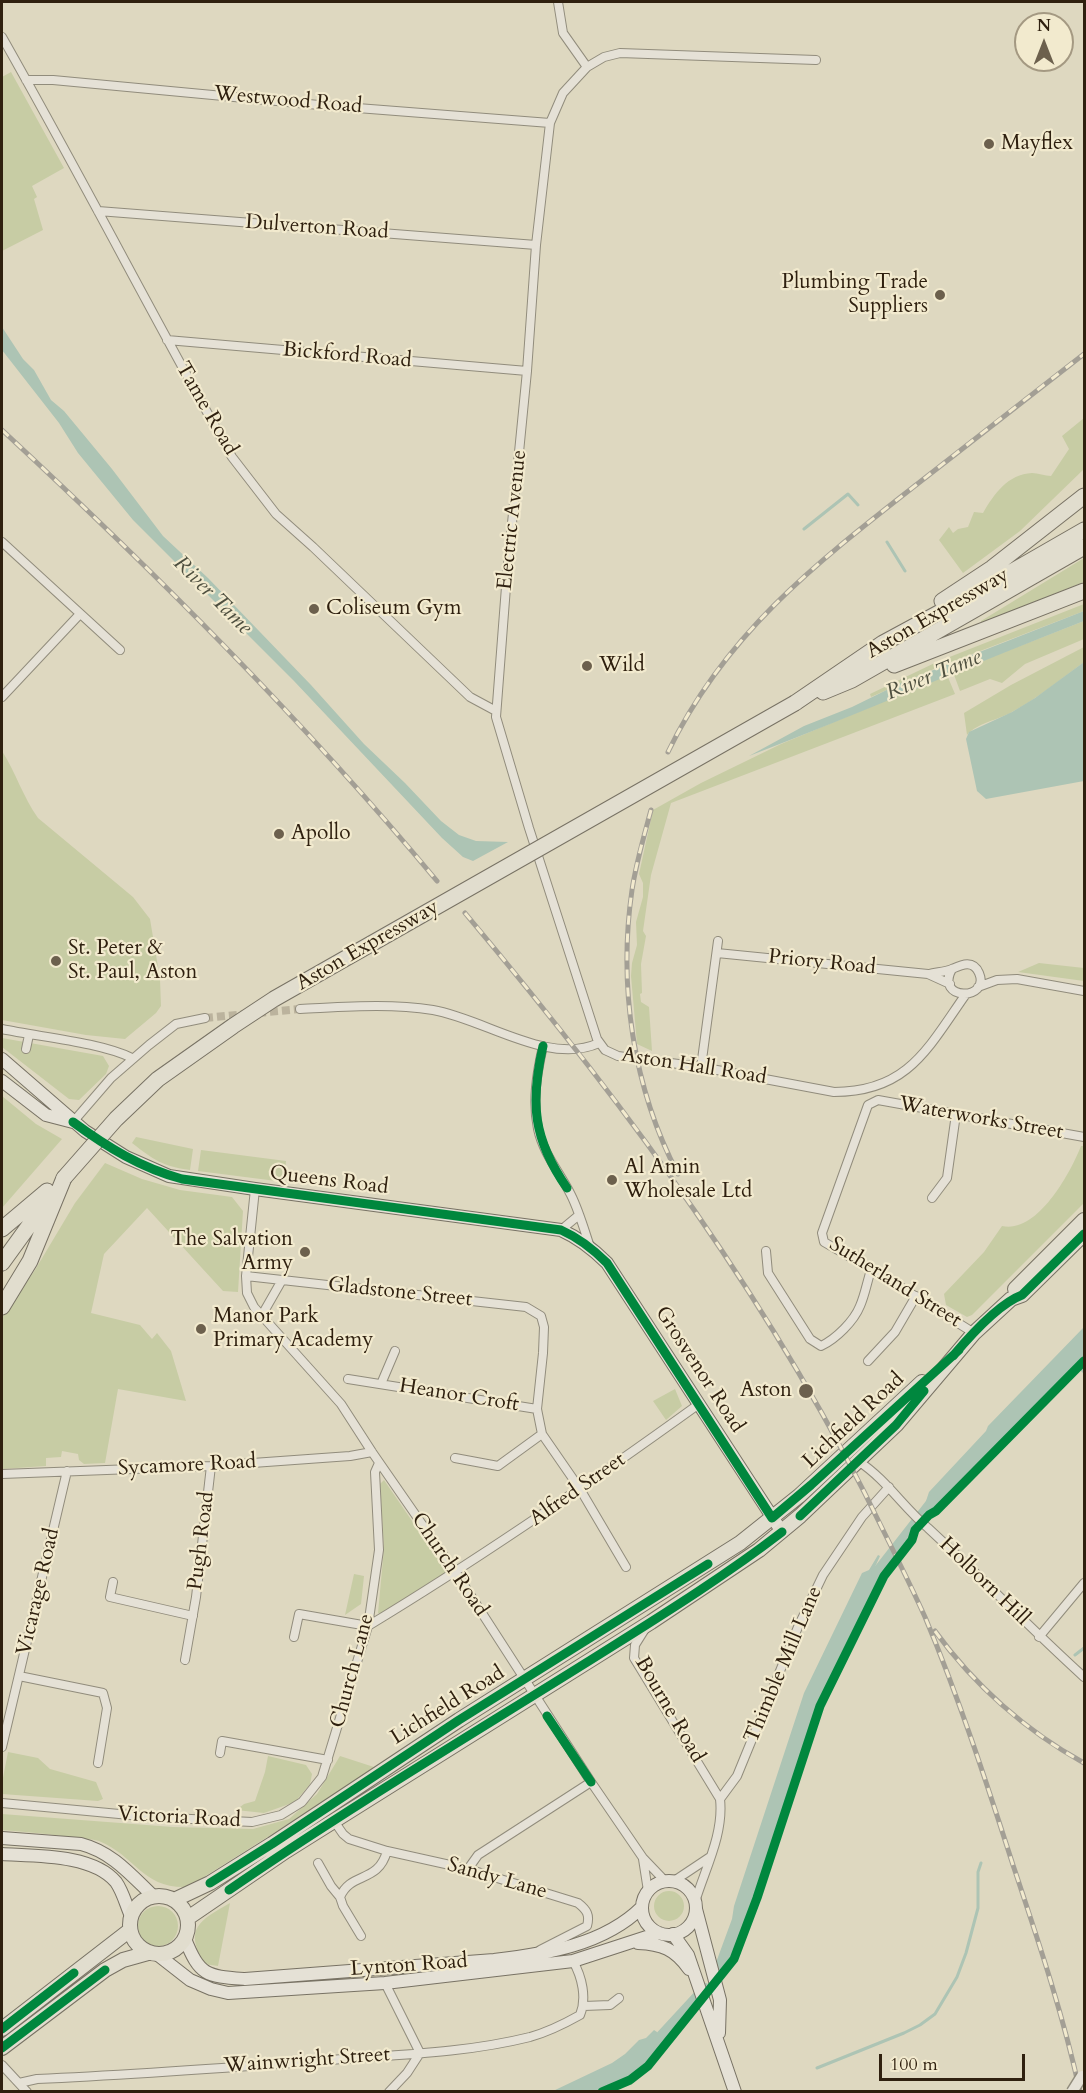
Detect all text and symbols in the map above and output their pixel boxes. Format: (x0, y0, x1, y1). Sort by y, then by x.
north arrow (1014, 12, 1074, 72)
text: N (1037, 15, 1051, 37)
street label: Westwood Road (213, 82, 363, 120)
place label: Mayflex (1001, 131, 1073, 157)
marker: Mayflex (982, 137, 996, 151)
street label: Dulverton Road (245, 210, 389, 246)
place label: Plumbing Trade Suppliers (782, 270, 928, 320)
marker: Plumbing Trade Suppliers (933, 288, 947, 302)
street label: Bickford Road (281, 338, 413, 374)
street label: Tame Road (169, 358, 243, 460)
street label: Electric Avenue (493, 449, 533, 591)
water label: River Tame (167, 551, 257, 641)
street label: Aston Expressway (862, 563, 1014, 665)
place label: Coliseum Gym (326, 596, 462, 622)
marker: Coliseum Gym (307, 602, 321, 616)
water label: River Tame (882, 645, 986, 707)
place label: Wild (599, 653, 645, 679)
marker: Wild (580, 659, 594, 673)
place label: Apollo (291, 821, 351, 847)
marker: Apollo (272, 827, 286, 841)
street label: Aston Expressway (292, 895, 444, 997)
place label: St. Peter & St. Paul, Aston (68, 936, 197, 986)
street label: Priory Road (767, 945, 877, 981)
marker: St. Peter & St. Paul, Aston (49, 954, 63, 968)
street label: Aston Hall Road (620, 1043, 768, 1091)
street label: Waterworks Street (897, 1092, 1065, 1146)
place label: Al Amin Wholesale Ltd (624, 1155, 752, 1205)
street label: Queens Road (268, 1161, 390, 1201)
marker: Al Amin Wholesale Ltd (605, 1173, 619, 1187)
place label: The Salvation Army (170, 1227, 293, 1277)
street label: Sutherland Street (824, 1232, 966, 1334)
marker: The Salvation Army (298, 1245, 312, 1259)
street label: Gladstone Street (327, 1273, 473, 1313)
street label: Grosvenor Road (649, 1302, 749, 1438)
place label: Manor Park Primary Academy (213, 1304, 373, 1354)
marker: Manor Park Primary Academy (194, 1322, 208, 1336)
street label: Lichfield Road (798, 1368, 910, 1474)
street label: Heanor Croft (397, 1374, 521, 1418)
place label: Aston (740, 1378, 792, 1404)
marker: Aston (797, 1382, 815, 1400)
street label: Alfred Street (525, 1448, 631, 1532)
street label: Sycamore Road (117, 1450, 257, 1482)
street label: Pugh Road (183, 1490, 221, 1592)
street label: Church Road (405, 1508, 493, 1622)
street label: Vicarage Road (12, 1526, 66, 1658)
street label: Holborn Hill (933, 1533, 1035, 1631)
street label: Thimble Mill Lane (740, 1583, 828, 1747)
street label: Church Lane (326, 1611, 380, 1731)
street label: Bourne Road (629, 1653, 709, 1767)
street label: Lichfield Road (386, 1661, 510, 1751)
street label: Victoria Road (117, 1802, 241, 1834)
street label: Sandy Lane (444, 1853, 550, 1905)
street label: Lynton Road (350, 1949, 468, 1983)
scale bar (882, 2042, 1028, 2080)
street label: Wainwright Street (223, 2043, 391, 2079)
text: 100 m (890, 2052, 938, 2077)

